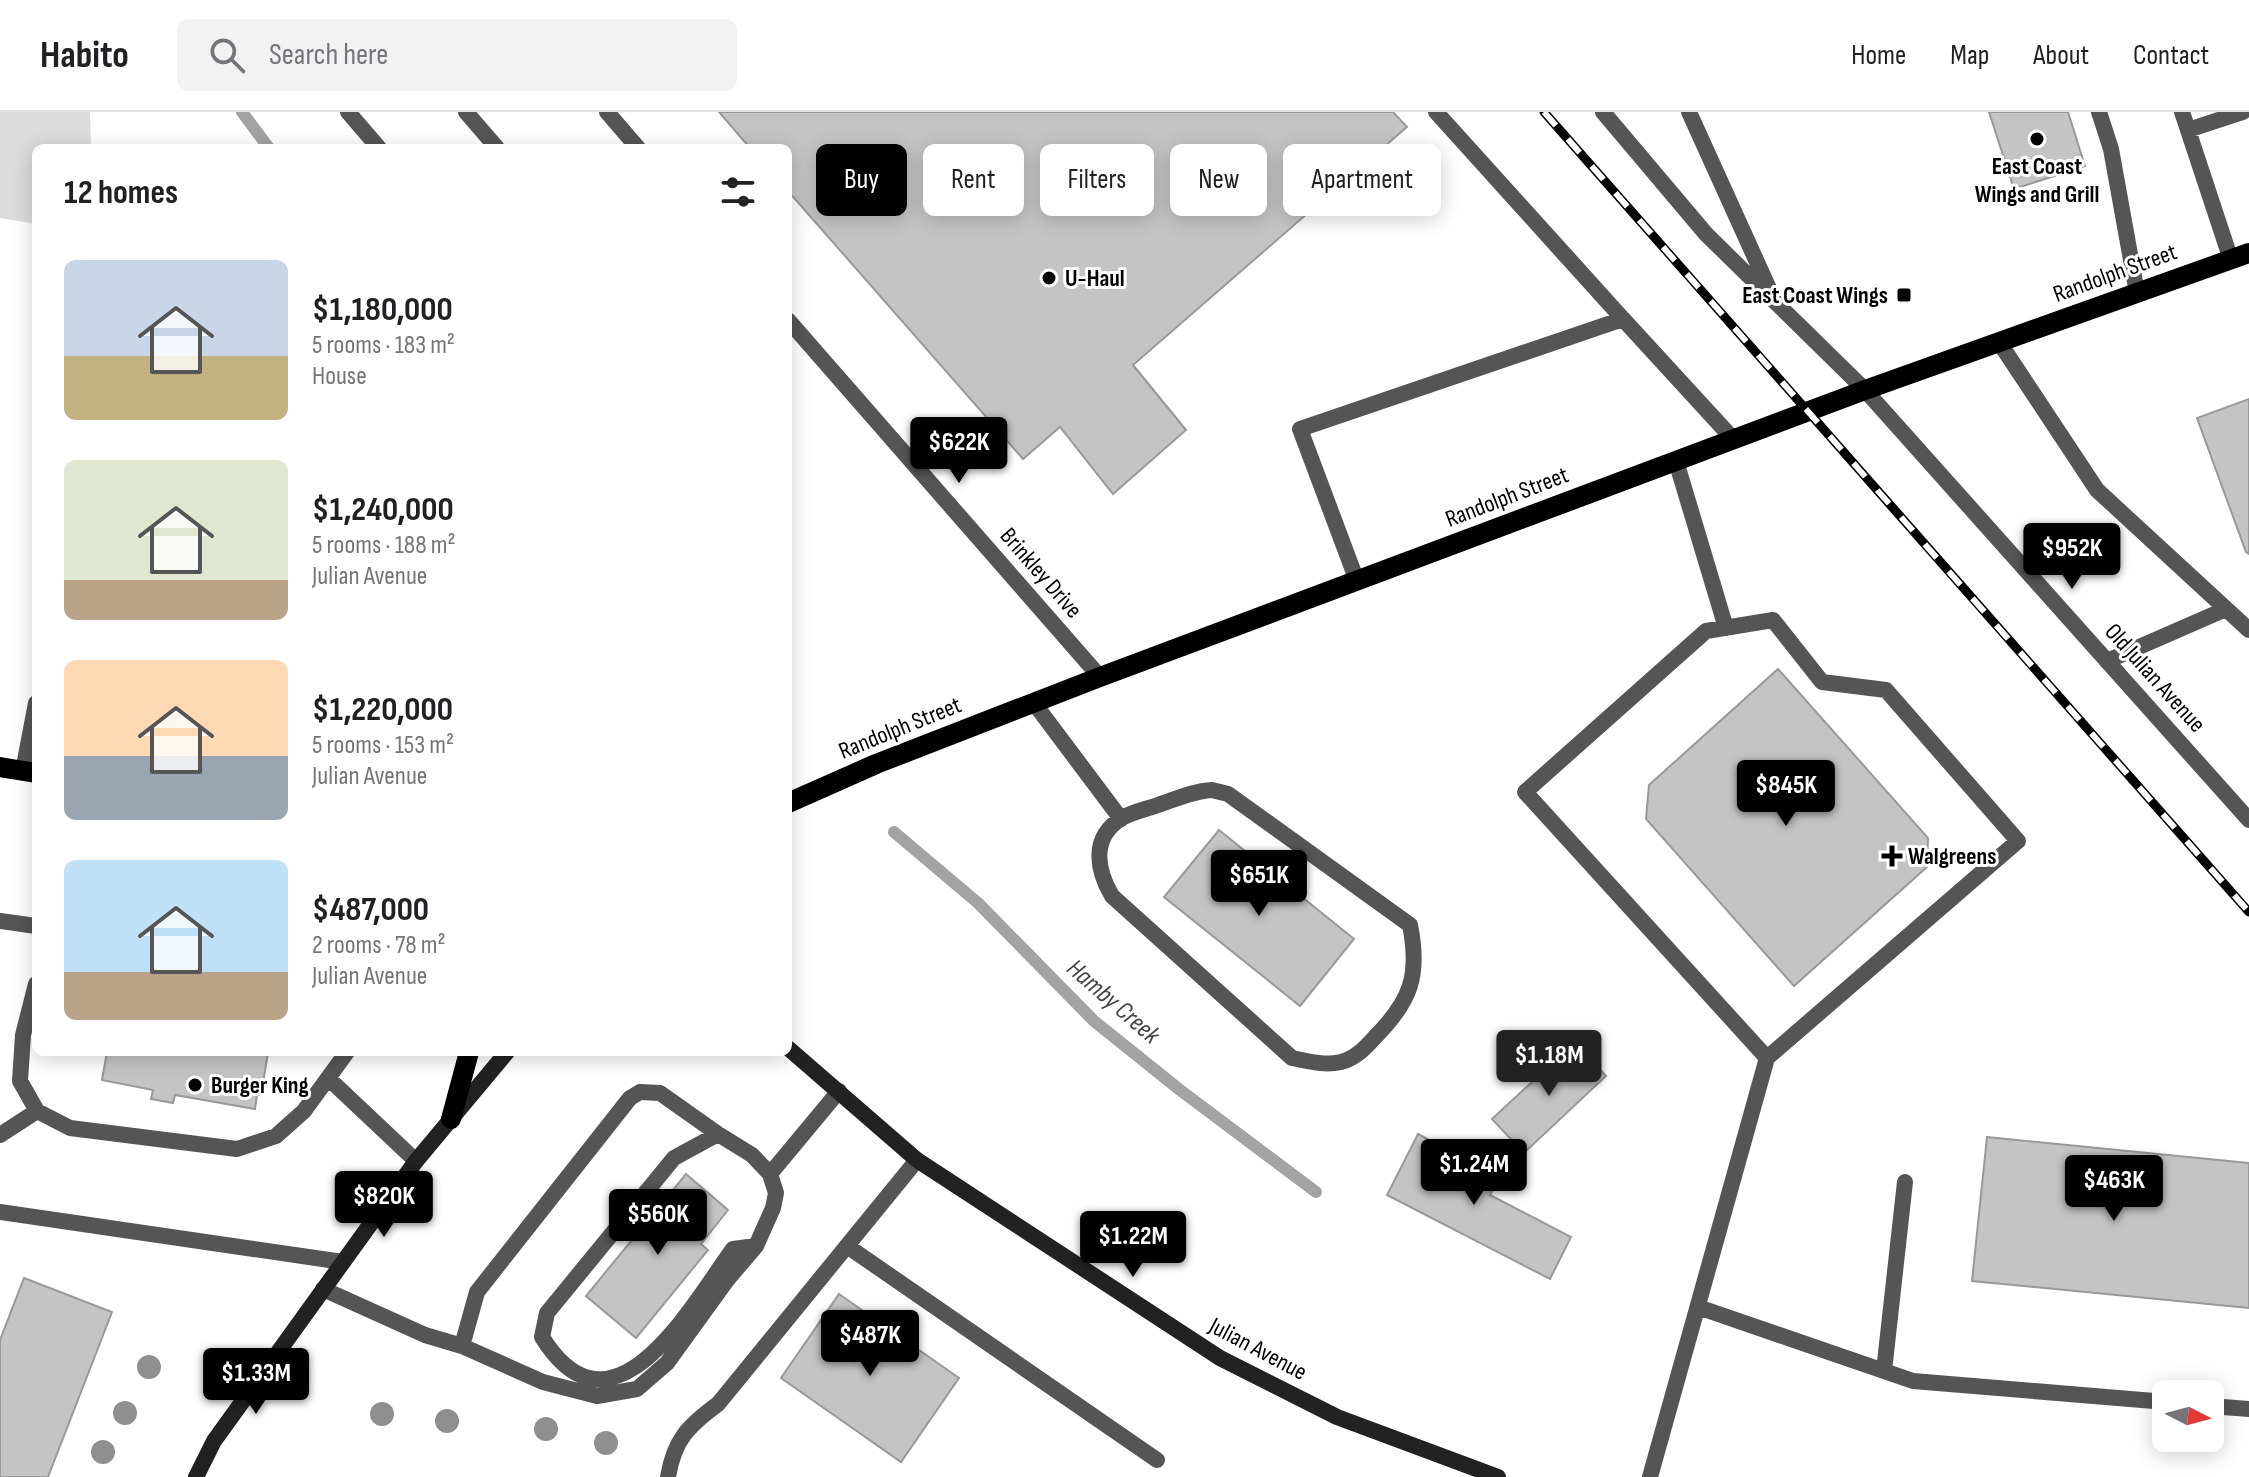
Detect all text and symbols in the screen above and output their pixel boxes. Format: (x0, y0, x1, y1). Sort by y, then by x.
search box (177, 19, 737, 91)
text: Habito (40, 33, 129, 78)
icon: search (205, 33, 249, 77)
text: Search here (269, 37, 388, 73)
text: Home (1851, 39, 1906, 72)
text: Map (1950, 39, 1989, 72)
text: About (2033, 39, 2089, 72)
text: Contact (2133, 39, 2209, 72)
marker: East Coast Wings and Grill (2028, 130, 2046, 148)
chip: Buy (816, 144, 907, 216)
chip: Rent (923, 144, 1024, 216)
chip: Filters (1040, 144, 1154, 216)
chip: New (1170, 144, 1267, 216)
chip: Apartment (1283, 144, 1441, 216)
place label: East Coast Wings and Grill (1975, 152, 2099, 209)
icon: filters (716, 170, 760, 214)
text: 12 homes (64, 172, 178, 213)
street label: Randolph Street (2049, 237, 2181, 309)
place label: U-Haul (1065, 264, 1125, 293)
marker: U-Haul (1040, 269, 1058, 287)
place label: East Coast Wings (1742, 281, 1888, 310)
marker: East Coast Wings (1895, 286, 1913, 304)
text: $1,180,000 (312, 289, 453, 330)
icon: home (128, 292, 224, 388)
text: 5 rooms · 183 m² (312, 330, 455, 361)
text: House (312, 361, 367, 392)
pin: $622K (903, 417, 1015, 485)
text: $622K (928, 427, 990, 458)
street label: Randolph Street (1441, 460, 1573, 534)
text: $1,240,000 (312, 489, 454, 530)
icon: home (128, 492, 224, 588)
street label: Brinkley Drive (994, 522, 1088, 624)
pin: $952K (2016, 523, 2128, 591)
text: 5 rooms · 188 m² (312, 530, 455, 561)
text: $952K (2041, 533, 2103, 564)
text: Julian Avenue (312, 561, 427, 592)
street label: Old Julian Avenue (2099, 618, 2211, 738)
text: $1,220,000 (312, 689, 453, 730)
street label: Randolph Street (835, 690, 965, 766)
icon: home (128, 692, 224, 788)
text: 5 rooms · 153 m² (312, 730, 454, 761)
pin: $845K (1730, 760, 1842, 828)
text: Julian Avenue (312, 761, 427, 792)
text: $845K (1755, 770, 1817, 801)
place label: Walgreens (1908, 842, 1996, 871)
marker: Walgreens (1883, 847, 1901, 865)
pin: $651K (1203, 850, 1315, 918)
text: $651K (1229, 860, 1289, 891)
text: $487,000 (312, 889, 429, 930)
icon: home (128, 892, 224, 988)
text: 2 rooms · 78 m² (312, 930, 446, 961)
water label: Hamby Creek (1060, 953, 1167, 1052)
text: Julian Avenue (312, 961, 427, 992)
pin: $1.18M (1484, 1030, 1614, 1098)
text: $1.18M (1514, 1040, 1584, 1071)
place label: Burger King (211, 1071, 309, 1100)
marker: Burger King (186, 1076, 204, 1094)
pin: $1.24M (1409, 1139, 1539, 1207)
text: $1.24M (1439, 1149, 1509, 1180)
pin: $463K (2058, 1155, 2170, 1223)
text: $463K (2083, 1165, 2145, 1196)
pin: $820K (328, 1171, 440, 1239)
text: $820K (353, 1181, 415, 1212)
pin: $560K (602, 1189, 714, 1257)
text: $560K (627, 1199, 689, 1230)
pin: $1.22M (1068, 1211, 1198, 1279)
text: $1.22M (1098, 1221, 1168, 1252)
pin: $487K (814, 1310, 926, 1378)
street label: Julian Avenue (1203, 1311, 1312, 1387)
text: $487K (839, 1320, 901, 1351)
pin: $1.33M (191, 1348, 321, 1416)
text: $1.33M (221, 1358, 291, 1389)
north arrow (2152, 1380, 2224, 1452)
map controls (2152, 1380, 2224, 1452)

